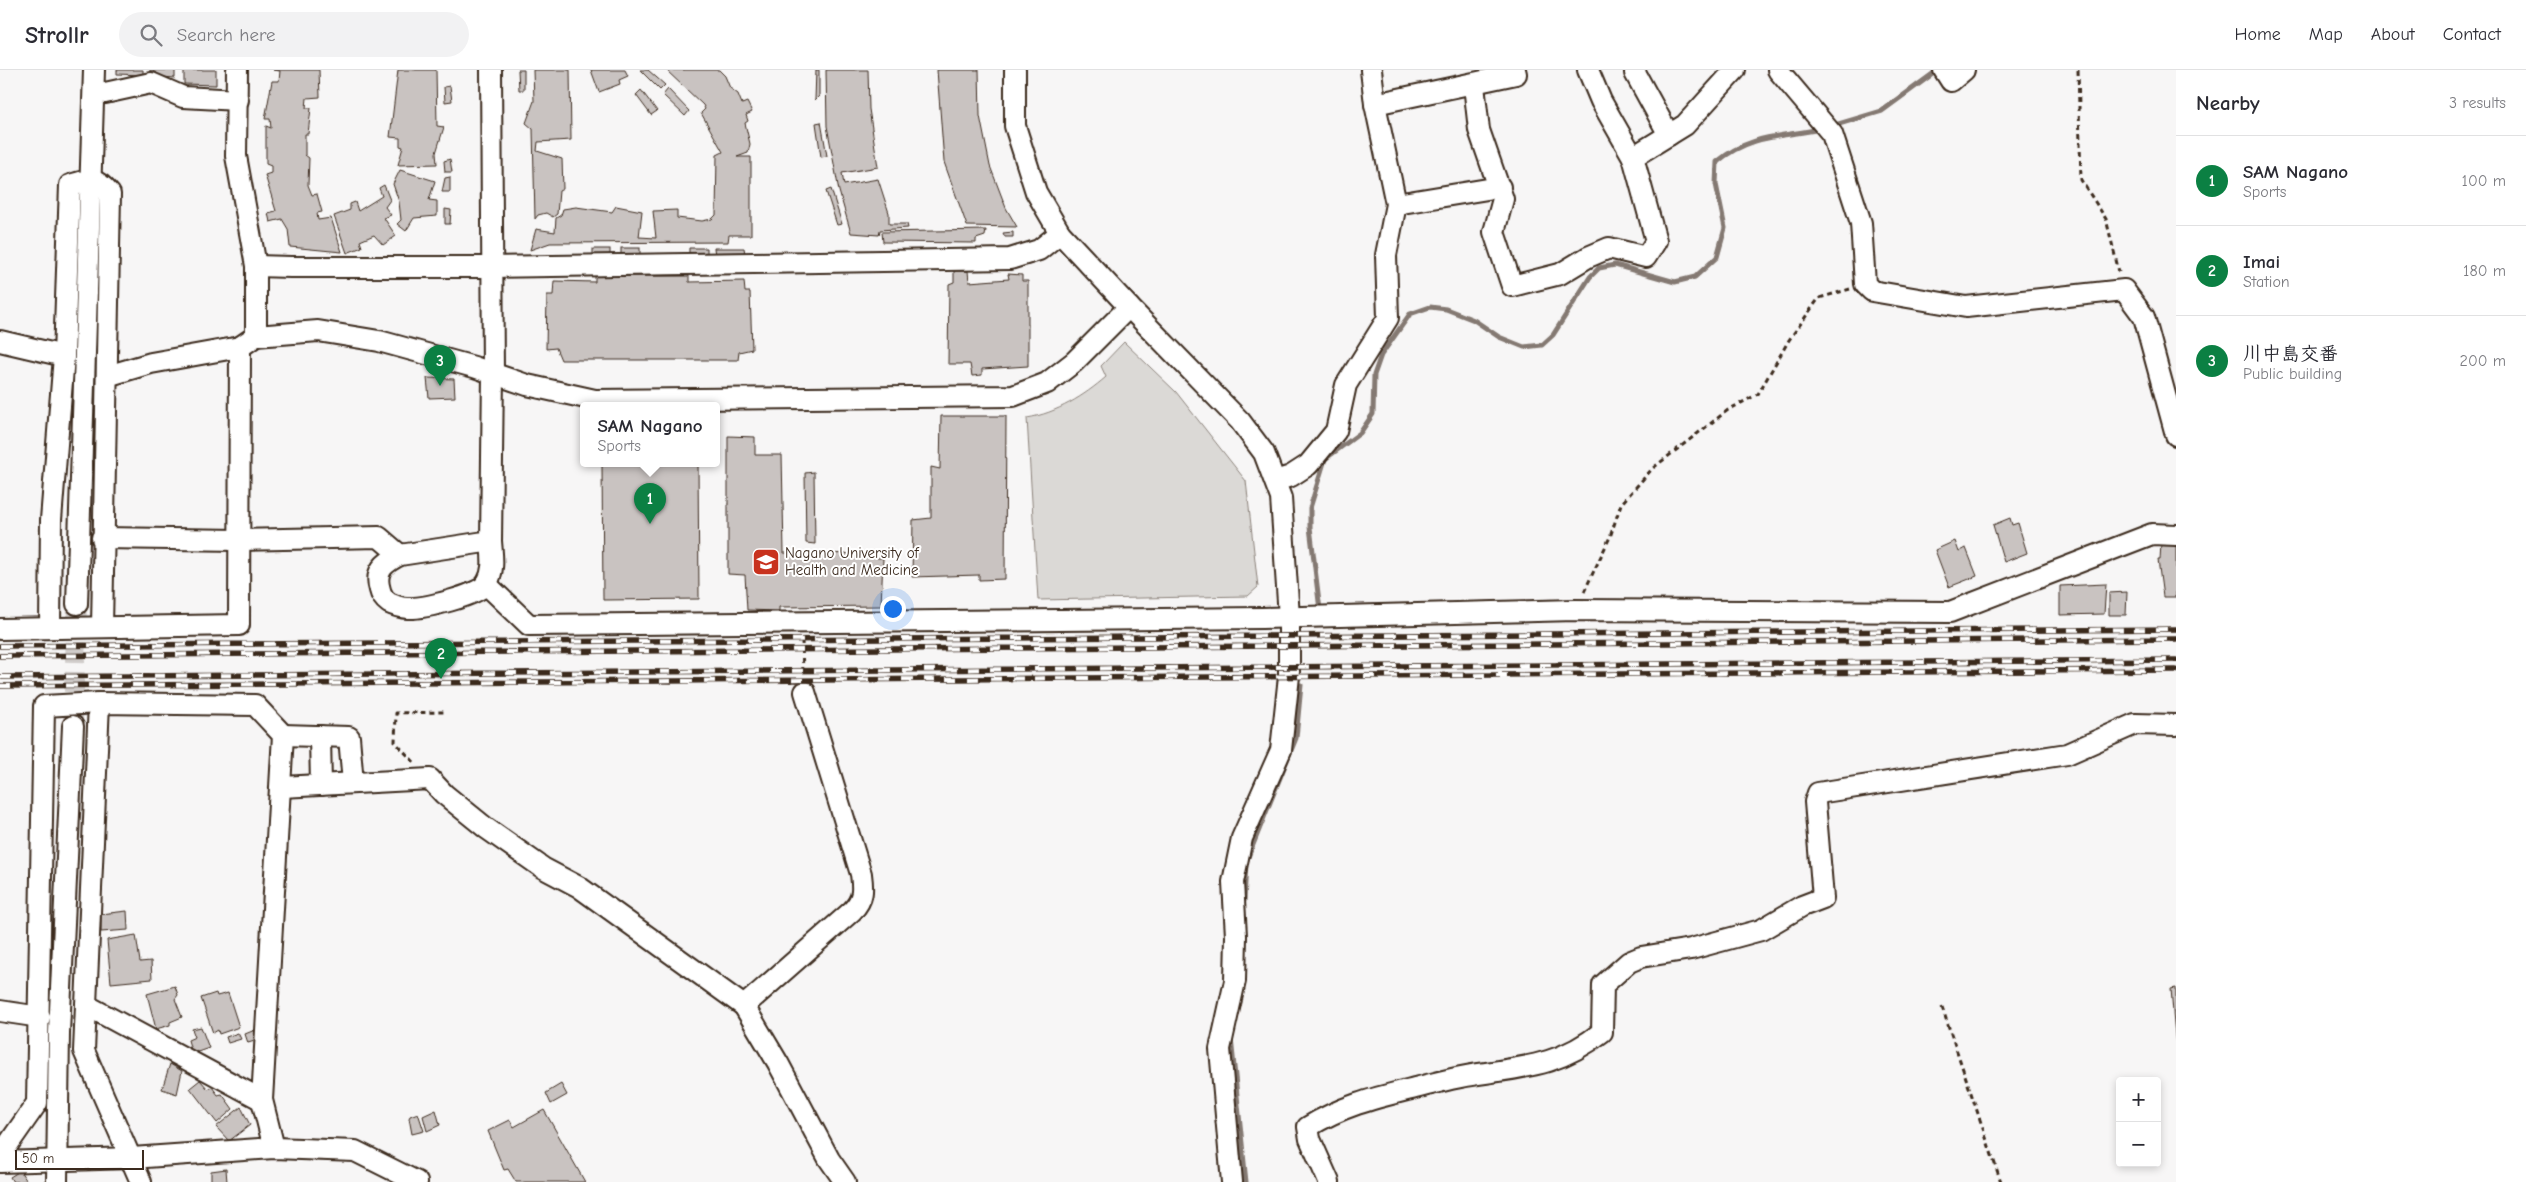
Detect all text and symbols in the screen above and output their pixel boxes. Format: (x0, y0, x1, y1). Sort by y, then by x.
search box (119, 12, 469, 57)
text: Strollr (25, 21, 89, 49)
icon: search (137, 21, 165, 49)
text: Search here (177, 24, 276, 46)
text: Home (2234, 24, 2281, 45)
text: Map (2309, 24, 2343, 45)
text: About (2371, 24, 2415, 45)
text: Contact (2443, 24, 2501, 45)
text: Nearby (2196, 91, 2260, 115)
text: 3 results (2449, 94, 2506, 112)
text: SAM Nagano (2243, 161, 2348, 183)
text: 1 (2209, 172, 2215, 190)
text: 100 m (2462, 172, 2506, 190)
text: Sports (2243, 183, 2286, 201)
text: Imai (2243, 251, 2280, 273)
text: 2 (2208, 262, 2216, 280)
text: 180 m (2463, 262, 2506, 280)
text: Station (2243, 273, 2290, 291)
text: 川中島交番 (2243, 343, 2338, 365)
pin: 3 (424, 345, 456, 386)
text: 3 (2208, 352, 2216, 370)
text: 200 m (2460, 352, 2506, 370)
text: Public building (2243, 365, 2342, 383)
popup (580, 402, 720, 467)
text: SAM Nagano (597, 415, 703, 437)
text: Sports (597, 437, 641, 455)
pin: 1 (634, 483, 666, 524)
place label: Nagano University of Health and Medicine (785, 544, 920, 579)
school or university icon: Nagano University of Health and Medicine (751, 547, 781, 577)
your location (880, 596, 906, 622)
pin: 2 (425, 638, 457, 679)
map controls (2116, 1077, 2161, 1167)
button: + (2116, 1077, 2161, 1122)
button: − (2116, 1122, 2161, 1167)
scale bar (15, 1147, 144, 1170)
text: 50 m (22, 1150, 54, 1167)

